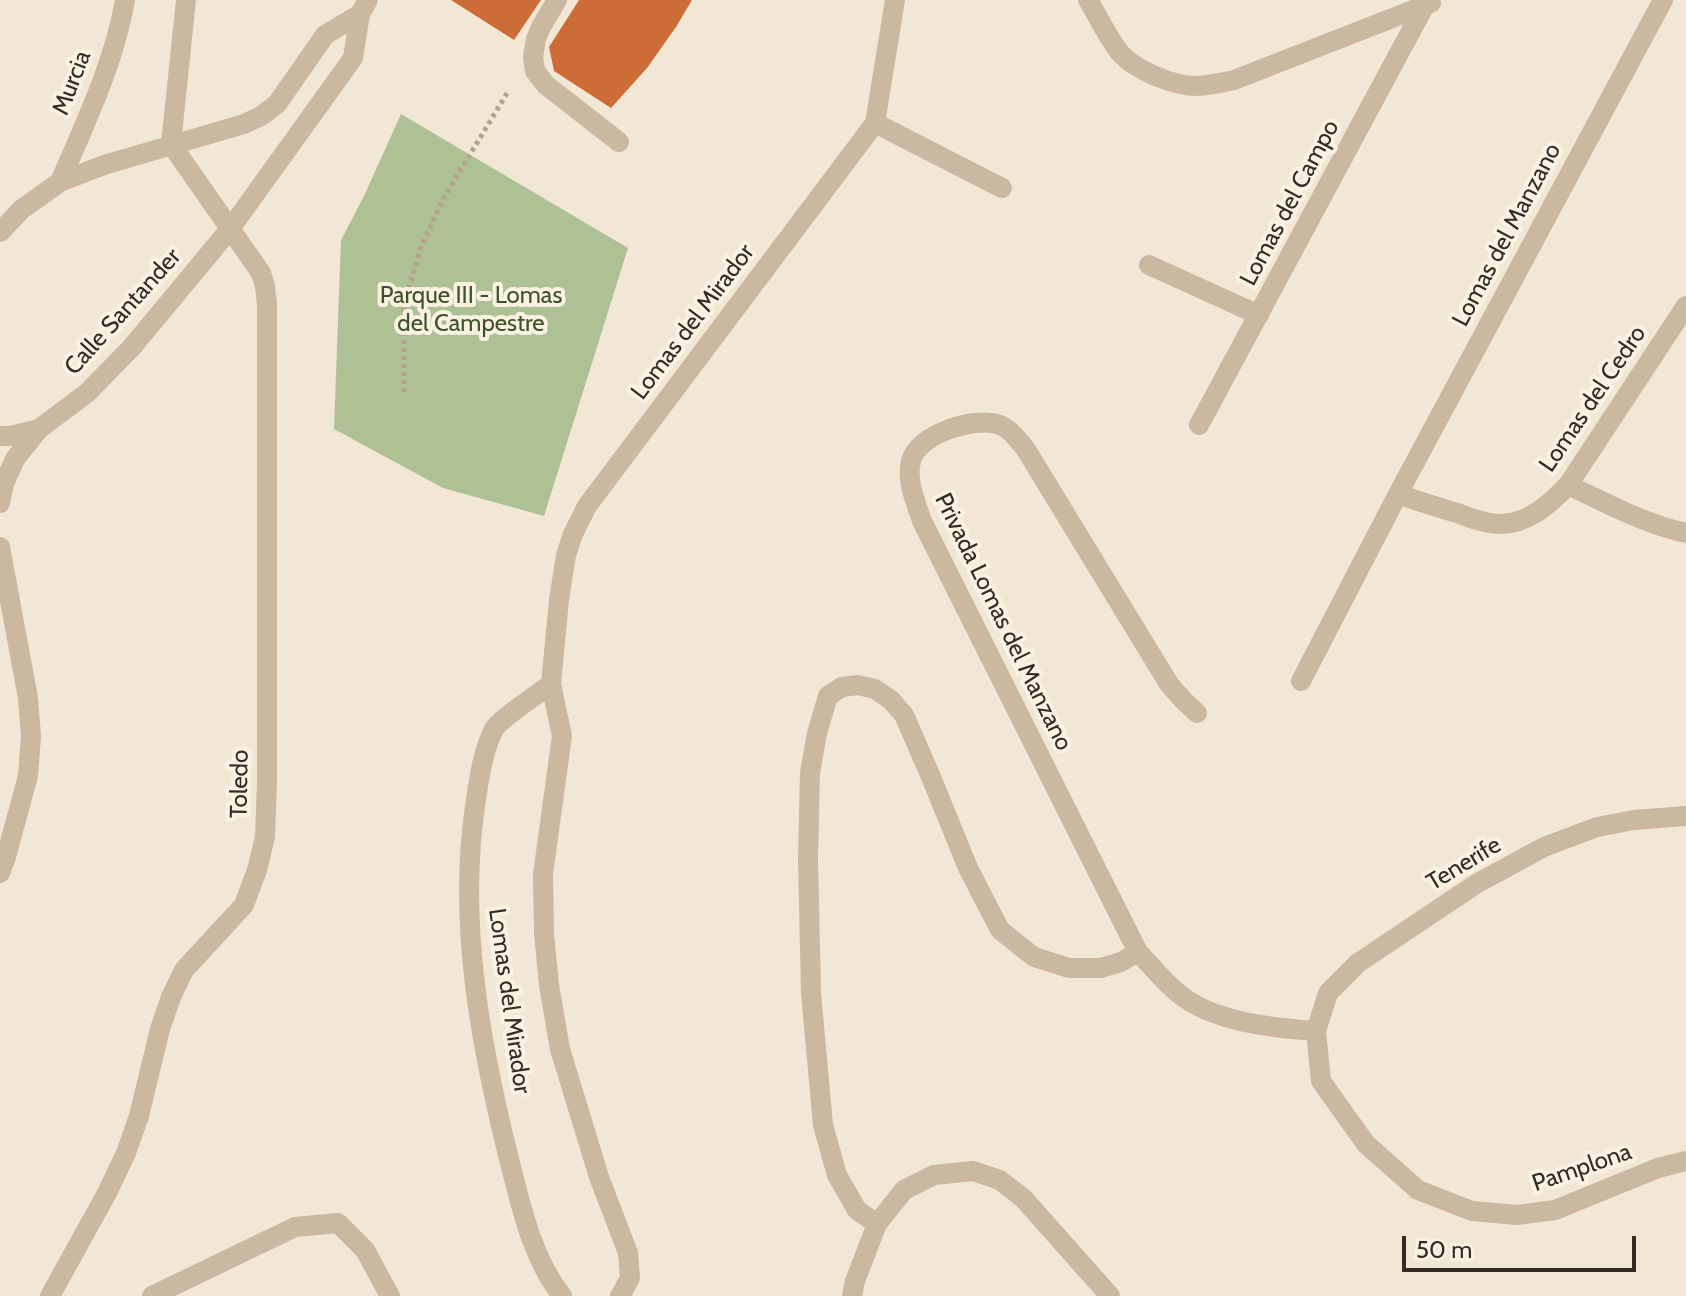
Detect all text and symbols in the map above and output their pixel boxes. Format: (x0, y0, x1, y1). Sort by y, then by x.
street label: Murcia (47, 47, 97, 119)
street label: Lomas del Campo (1234, 115, 1346, 291)
street label: Lomas del Manzano (1447, 138, 1567, 332)
street label: Lomas del Mirador (625, 239, 761, 405)
street label: Calle Santander (59, 243, 187, 381)
park label: Parque III - Lomas del Campestre (380, 282, 562, 338)
street label: Lomas del Cedro (1534, 320, 1652, 478)
street label: Privada Lomas del Manzano (928, 489, 1078, 755)
street label: Toledo (225, 750, 255, 818)
street label: Tenerife (1422, 831, 1506, 897)
street label: Lomas del Mirador (482, 906, 536, 1096)
street label: Pamplona (1529, 1138, 1635, 1198)
scale bar (1406, 1220, 1640, 1270)
text: 50 m (1416, 1235, 1472, 1264)

